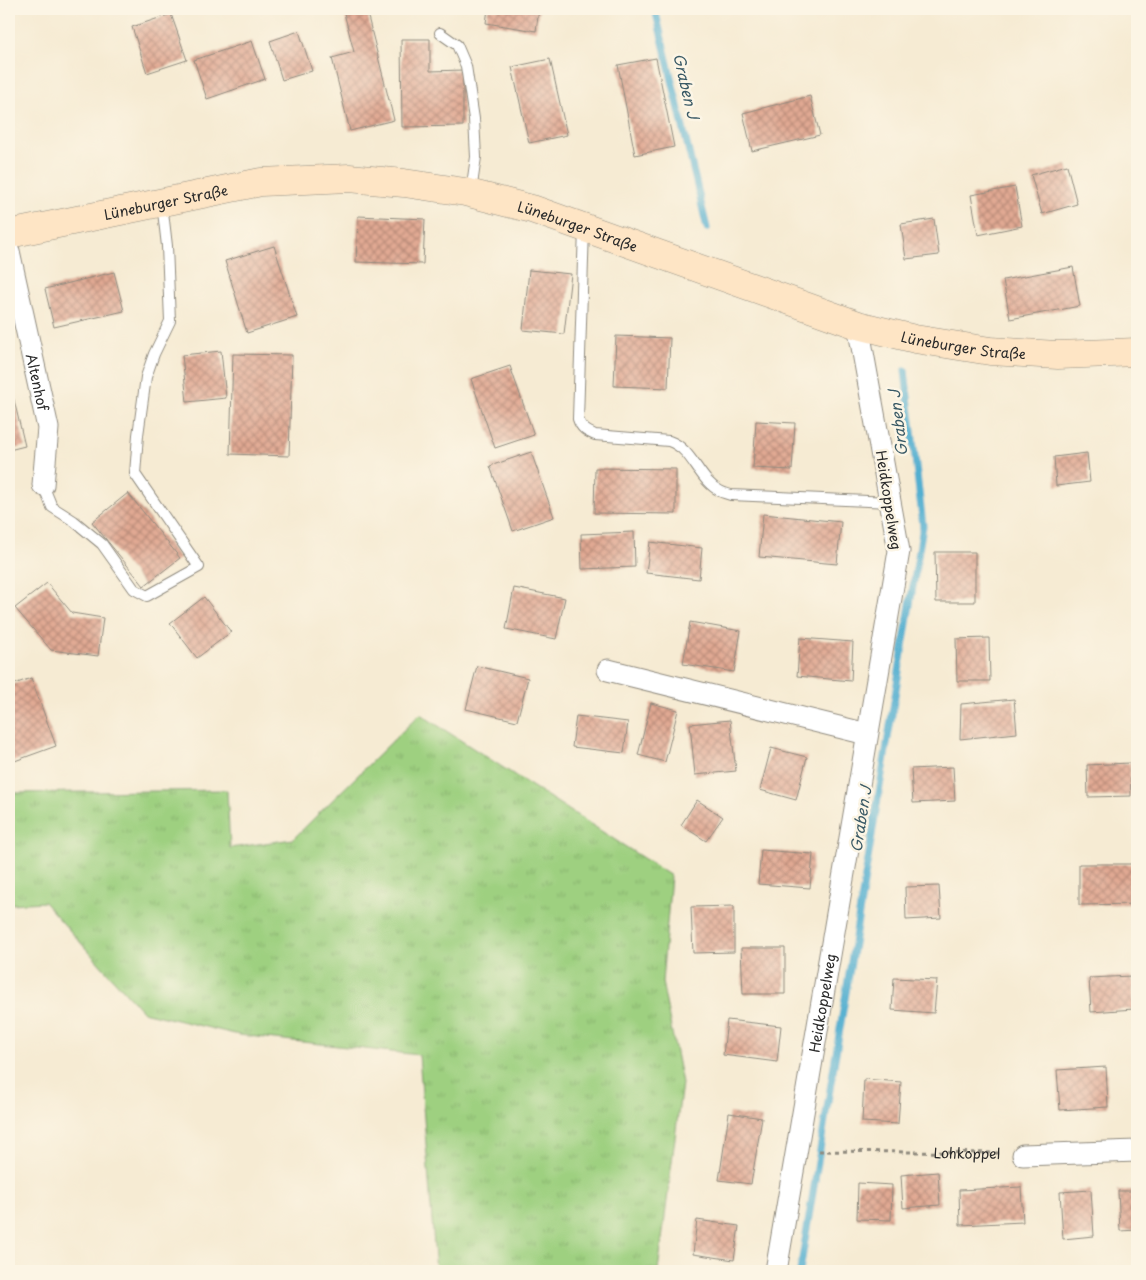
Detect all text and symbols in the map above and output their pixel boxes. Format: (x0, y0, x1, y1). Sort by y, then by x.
water label: Graben J (668, 51, 706, 123)
street label: Lüneburger Straße (102, 179, 229, 225)
street label: Lüneburger Straße (516, 195, 641, 256)
street label: Lüneburger Straße (899, 325, 1026, 364)
street label: Altenhof (21, 351, 55, 414)
water label: Graben J (881, 386, 912, 458)
street label: Heidkoppelweg (871, 449, 907, 551)
water label: Graben J (843, 782, 877, 854)
street label: Heidkoppelweg (803, 952, 841, 1054)
street label: Lohkoppel (934, 1142, 1000, 1163)

